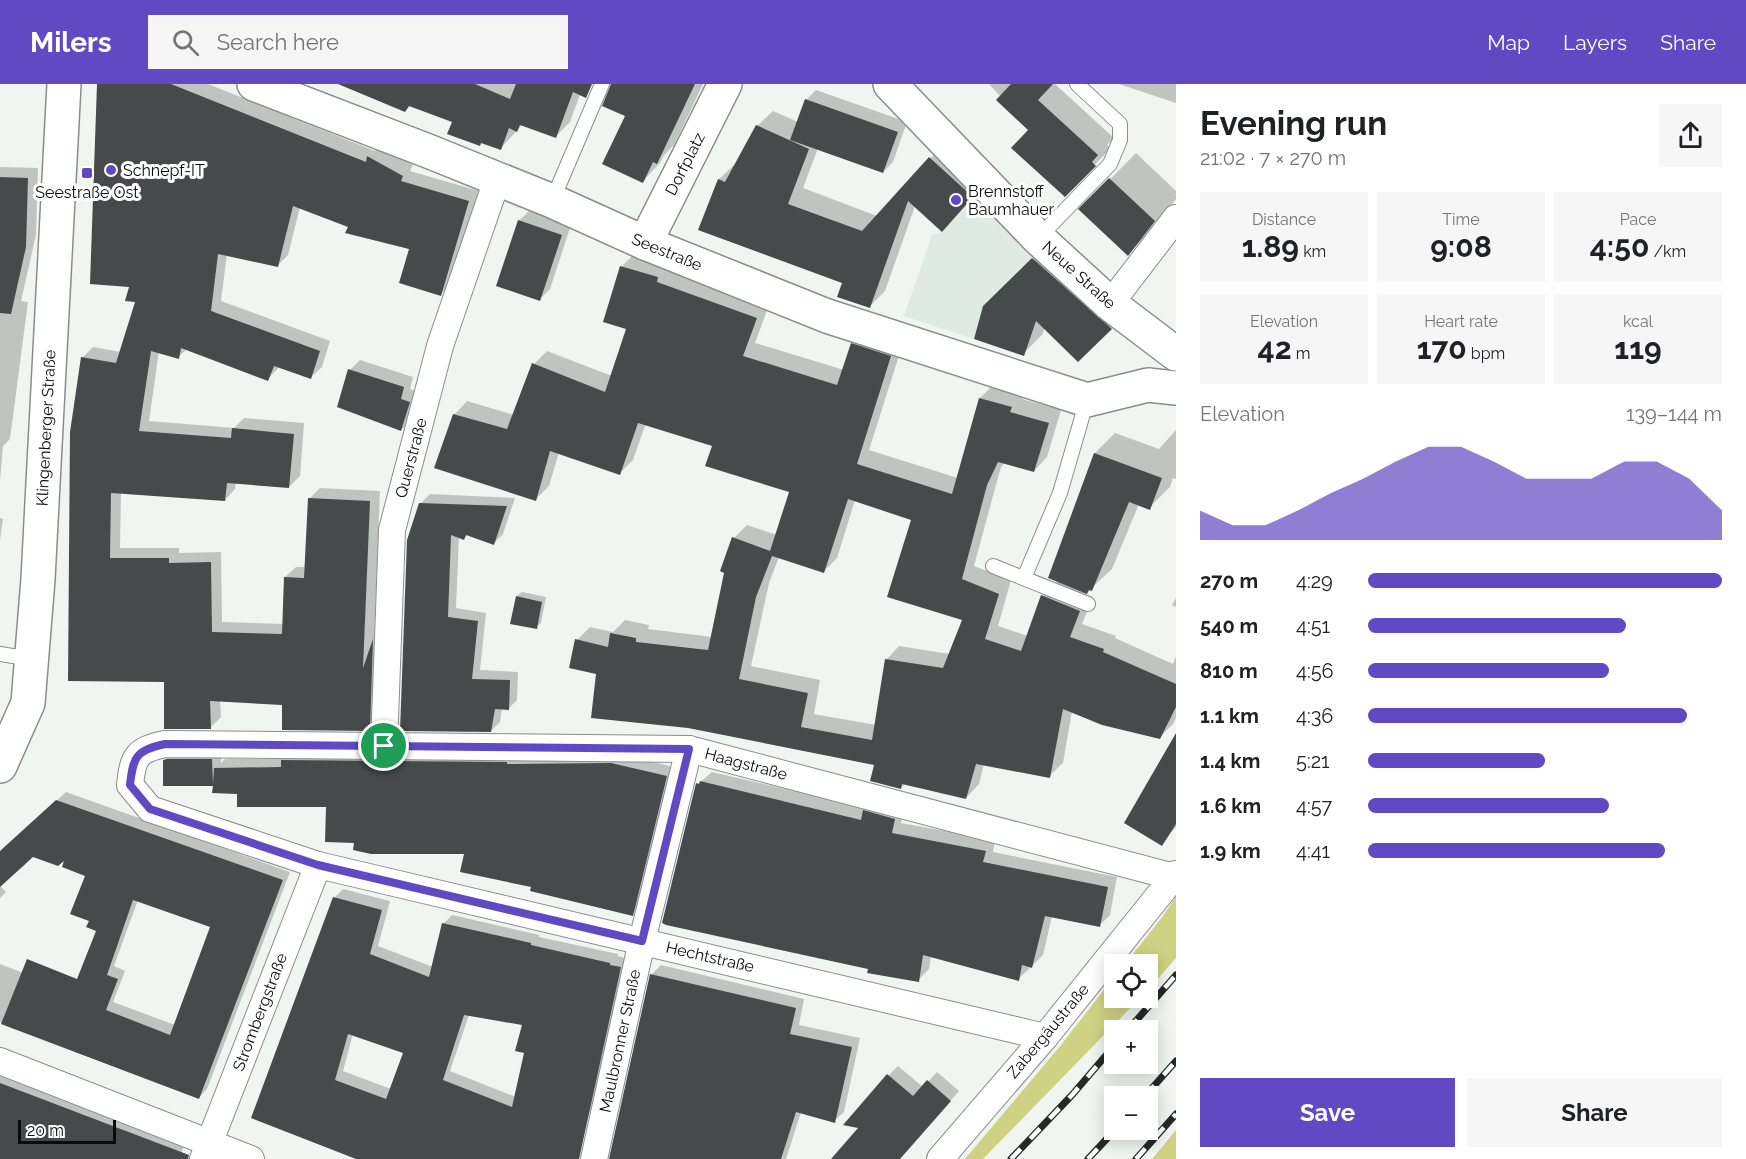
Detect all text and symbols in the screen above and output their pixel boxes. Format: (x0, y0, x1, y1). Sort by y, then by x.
search box (148, 15, 568, 69)
text: Milers (30, 26, 112, 59)
icon: search (169, 26, 202, 59)
text: Search here (217, 29, 339, 55)
text: Map (1487, 30, 1530, 55)
text: Layers (1563, 30, 1627, 55)
text: Share (1660, 30, 1716, 55)
text: Evening run (1200, 104, 1387, 143)
button: share (1659, 104, 1722, 167)
street label: Dorfplatz (661, 129, 709, 199)
text: 21:02 · 7 × 270 m (1200, 146, 1346, 170)
place label: Schnepf-IT (123, 161, 205, 180)
marker: Schnepf-IT (104, 163, 118, 177)
marker: Seestraße Ost (80, 166, 94, 180)
place label: Brennstoff Baumhauer (968, 182, 1055, 219)
place label: Seestraße Ost (35, 183, 139, 202)
marker: Brennstoff Baumhauer (949, 193, 963, 207)
text: Distance (1252, 210, 1316, 229)
text: Time (1442, 210, 1480, 229)
text: Pace (1620, 210, 1656, 229)
street label: Seestraße (629, 229, 705, 275)
text: 1.89 (1242, 229, 1299, 264)
text: 9:08 (1430, 229, 1492, 264)
text: 4:50 (1590, 229, 1649, 264)
street label: Neue Straße (1038, 237, 1120, 313)
text: km (1299, 242, 1326, 261)
text: /km (1649, 242, 1686, 261)
text: Elevation (1250, 312, 1318, 331)
text: Heart rate (1424, 312, 1498, 331)
text: kcal (1623, 312, 1653, 331)
text: 42 (1258, 331, 1292, 366)
text: 170 (1417, 331, 1467, 366)
text: 119 (1614, 331, 1662, 366)
text: m (1292, 344, 1310, 363)
text: bpm (1467, 344, 1505, 363)
street label: Klingenberger Straße (32, 349, 60, 507)
text: Elevation (1200, 402, 1285, 426)
text: 139–144 m (1626, 402, 1722, 426)
street label: Querstraße (391, 416, 431, 500)
text: 270 m (1200, 569, 1258, 593)
text: 4:29 (1296, 569, 1333, 593)
text: 540 m (1200, 614, 1258, 638)
text: 4:51 (1296, 614, 1330, 638)
text: 810 m (1200, 659, 1258, 683)
text: 4:56 (1296, 659, 1334, 683)
text: 1.1 km (1200, 704, 1259, 728)
text: 4:36 (1296, 704, 1333, 728)
pin (358, 720, 409, 771)
icon: arrive (367, 729, 400, 762)
street label: Haagstraße (703, 744, 789, 784)
text: 1.4 km (1200, 749, 1260, 773)
text: 5:21 (1296, 749, 1330, 773)
text: 1.6 km (1200, 794, 1261, 818)
text: 4:57 (1296, 794, 1332, 818)
text: 1.9 km (1200, 839, 1261, 863)
text: 4:41 (1296, 839, 1330, 863)
street label: Hechtstraße (664, 938, 756, 976)
street label: Strombergstraße (229, 950, 291, 1074)
map controls (1104, 954, 1158, 1140)
button: locate (1104, 954, 1158, 1008)
street label: Maulbronner Straße (596, 968, 644, 1114)
street label: Zabergäustraße (1003, 980, 1093, 1082)
button: + (1104, 1020, 1158, 1074)
button: Save (1200, 1078, 1455, 1147)
button: Share (1467, 1078, 1722, 1147)
button: − (1104, 1086, 1158, 1140)
scale bar (18, 1117, 116, 1144)
text: 20 m (27, 1121, 64, 1140)

